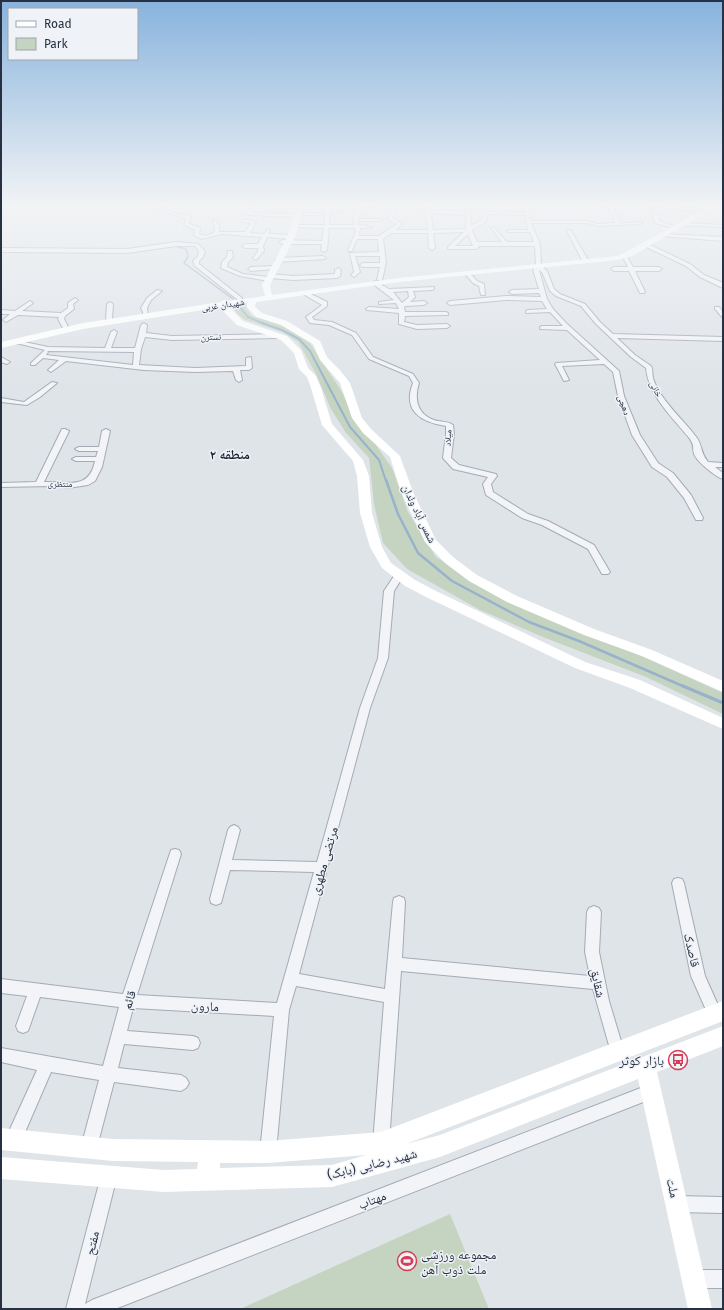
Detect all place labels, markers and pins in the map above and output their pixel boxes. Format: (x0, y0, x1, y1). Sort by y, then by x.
bus stop icon: بازار کوثر (667, 1049, 689, 1071)
place label: بازار کوثر (618, 1053, 664, 1069)
place label: مجموعه ورزشی ملت ذوب آهن (421, 1247, 497, 1278)
sports icon: مجموعه ورزشی ملت ذوب آهن (396, 1250, 418, 1272)

